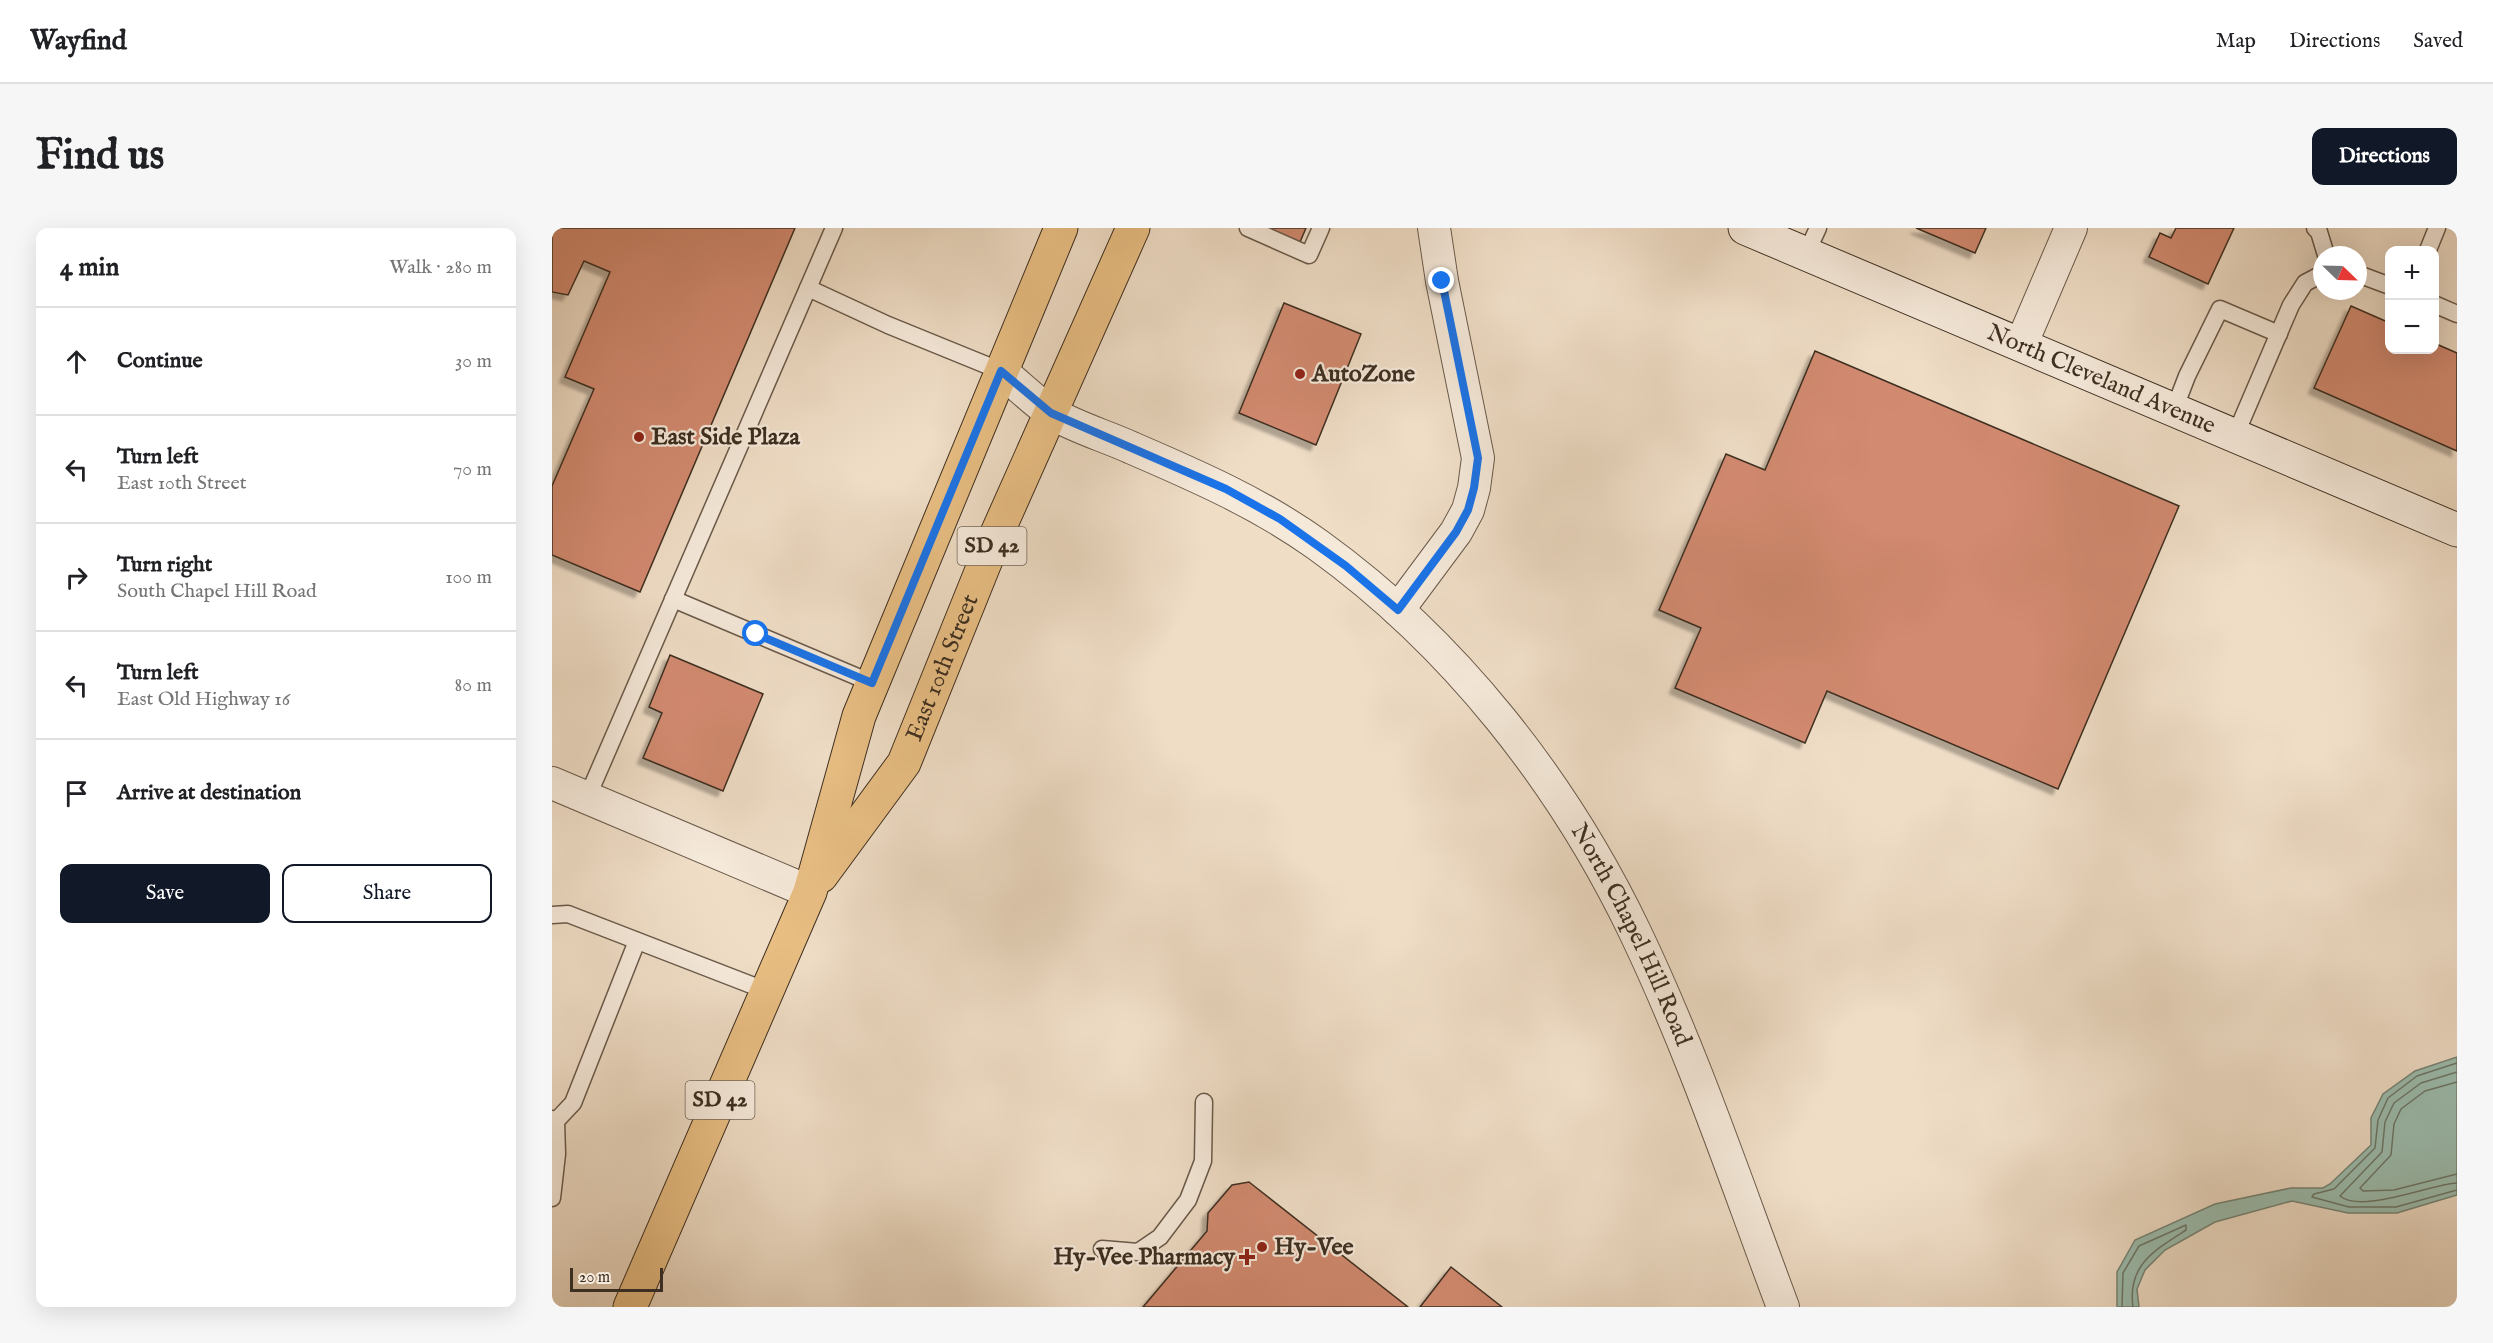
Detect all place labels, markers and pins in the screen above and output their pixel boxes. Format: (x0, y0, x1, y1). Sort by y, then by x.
place label: AutoZone (1311, 359, 1415, 390)
marker: AutoZone (1293, 367, 1307, 381)
place label: East Side Plaza (651, 422, 801, 453)
marker: East Side Plaza (632, 430, 646, 444)
place label: Hy-Vee (1274, 1232, 1354, 1263)
marker: Hy-Vee (1255, 1240, 1269, 1254)
place label: Hy-Vee Pharmacy (1053, 1242, 1236, 1273)
marker: Hy-Vee Pharmacy (1240, 1250, 1254, 1264)

